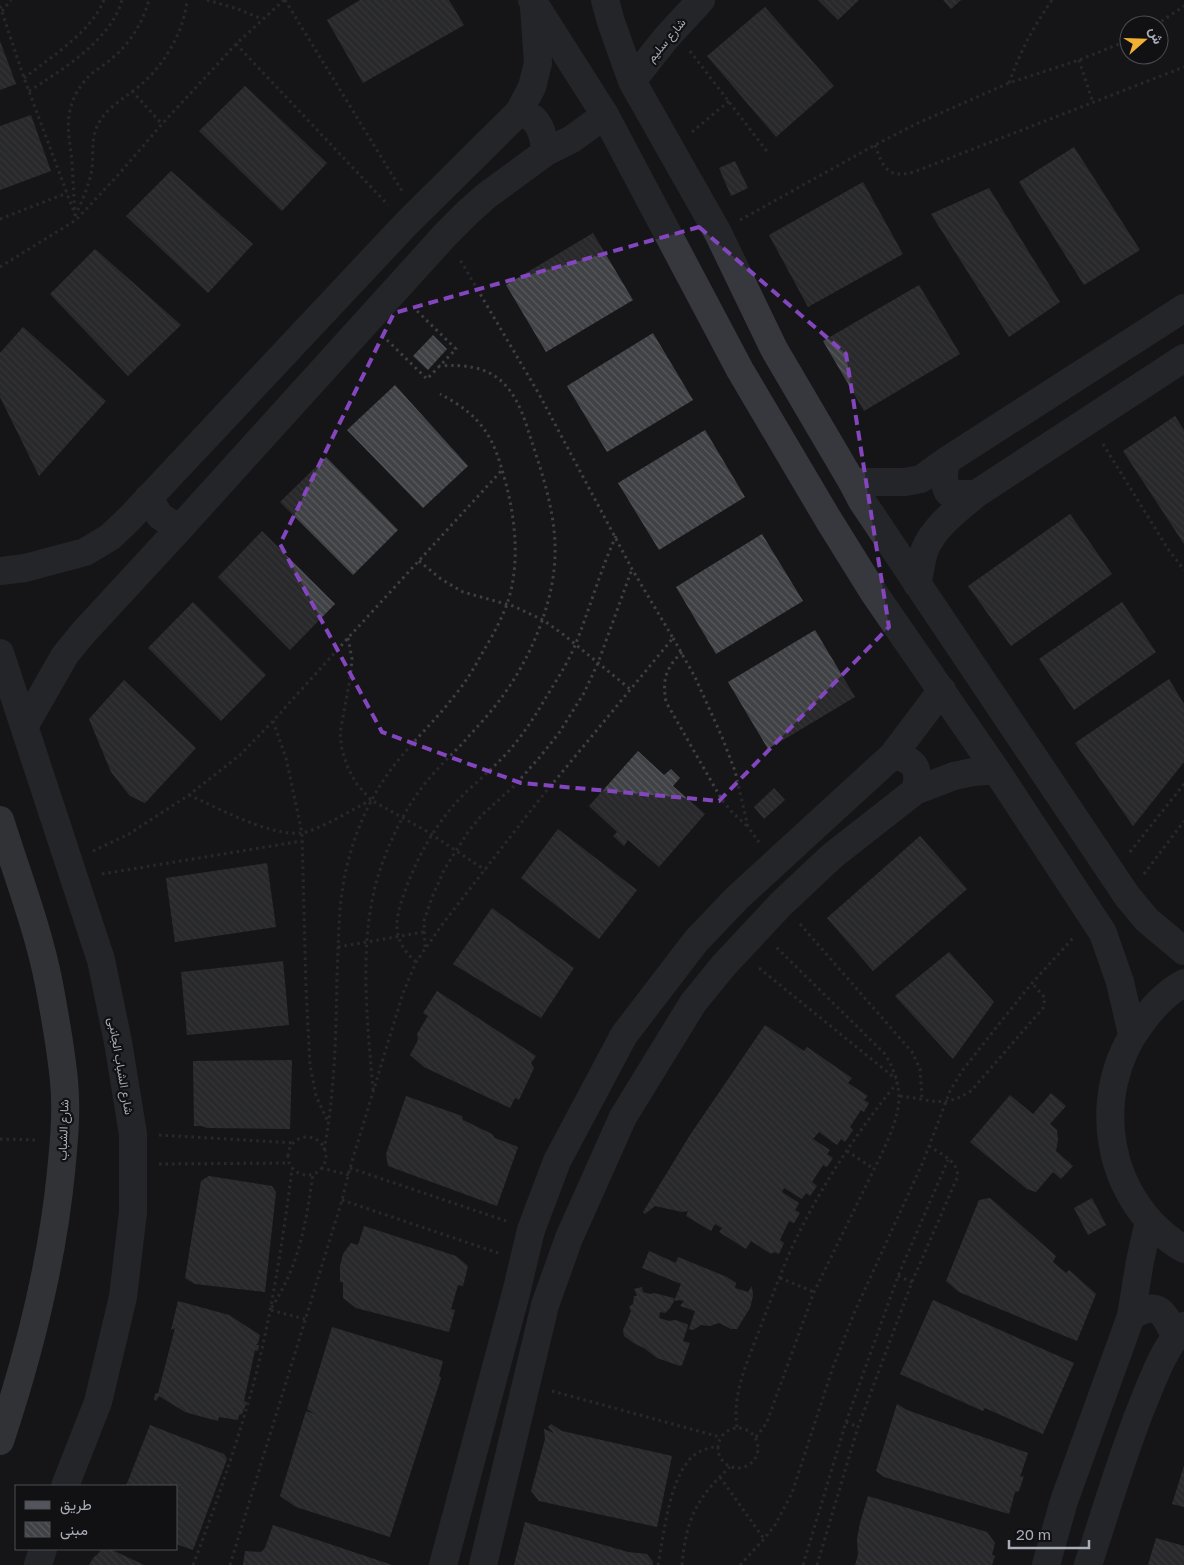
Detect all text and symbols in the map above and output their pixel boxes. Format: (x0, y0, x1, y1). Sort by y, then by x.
street label: شارع سليم (643, 15, 690, 66)
north arrow (1119, 15, 1169, 65)
text: ش (1145, 25, 1168, 47)
street label: شارع الشباب الجانبى (103, 1016, 137, 1116)
street label: شارع الشباب (54, 1099, 74, 1161)
legend (15, 1485, 178, 1550)
text: طريق (60, 1495, 92, 1515)
scale bar (1009, 1518, 1089, 1550)
text: مبنى (60, 1520, 88, 1540)
text: 20 m (1016, 1525, 1051, 1543)

